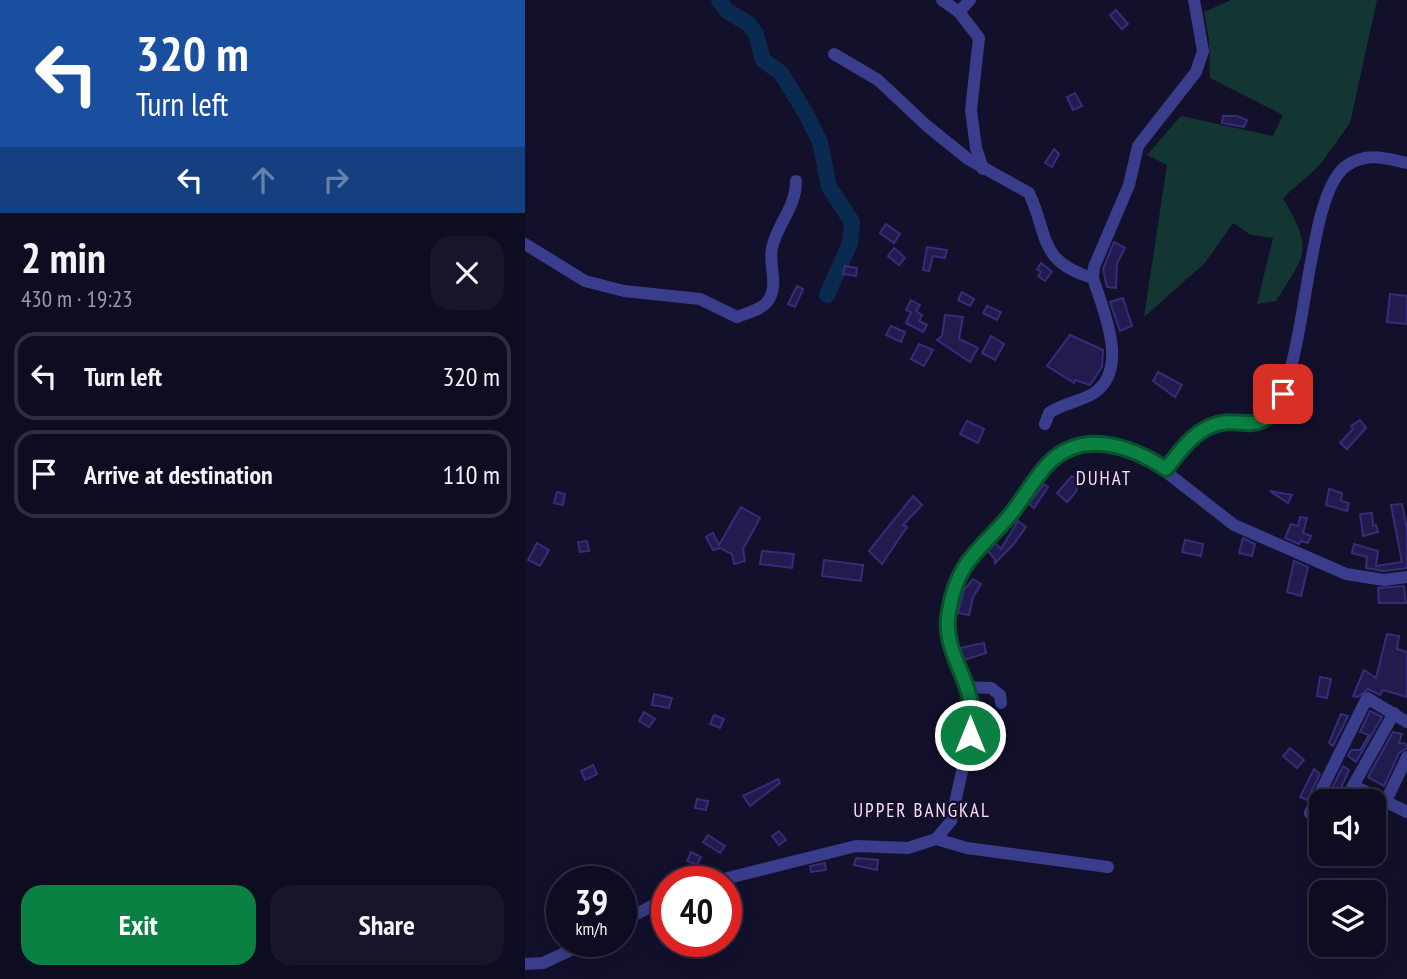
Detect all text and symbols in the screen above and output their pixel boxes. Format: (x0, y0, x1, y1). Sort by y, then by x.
text: 320 m (136, 21, 249, 85)
icon: left (21, 28, 112, 119)
text: Turn left (136, 83, 228, 125)
icon: left (171, 161, 209, 199)
icon: ahead (244, 161, 282, 199)
icon: right (317, 161, 355, 199)
text: 2 min (21, 230, 106, 285)
button: close (430, 236, 504, 310)
text: 430 m · 19:23 (21, 284, 133, 313)
icon: left (25, 357, 63, 395)
text: Turn left (84, 360, 162, 393)
text: 320 m (442, 360, 500, 393)
pin (1253, 364, 1313, 424)
icon: arrive (1264, 375, 1302, 413)
icon: arrive (25, 455, 63, 493)
text: Arrive at destination (84, 458, 273, 491)
text: 110 m (442, 458, 500, 491)
district label: DUHAT (1076, 466, 1132, 490)
position arrow (933, 698, 1007, 772)
map controls (1309, 789, 1386, 957)
button: sound (1309, 789, 1386, 866)
district label: UPPER BANGKAL (853, 798, 991, 822)
speed limit sign: 40 (651, 866, 742, 957)
text: 39 (575, 879, 608, 925)
button: layers (1309, 880, 1386, 957)
button: Exit (21, 885, 256, 965)
button: Share (270, 885, 504, 965)
text: km/h (576, 917, 607, 940)

